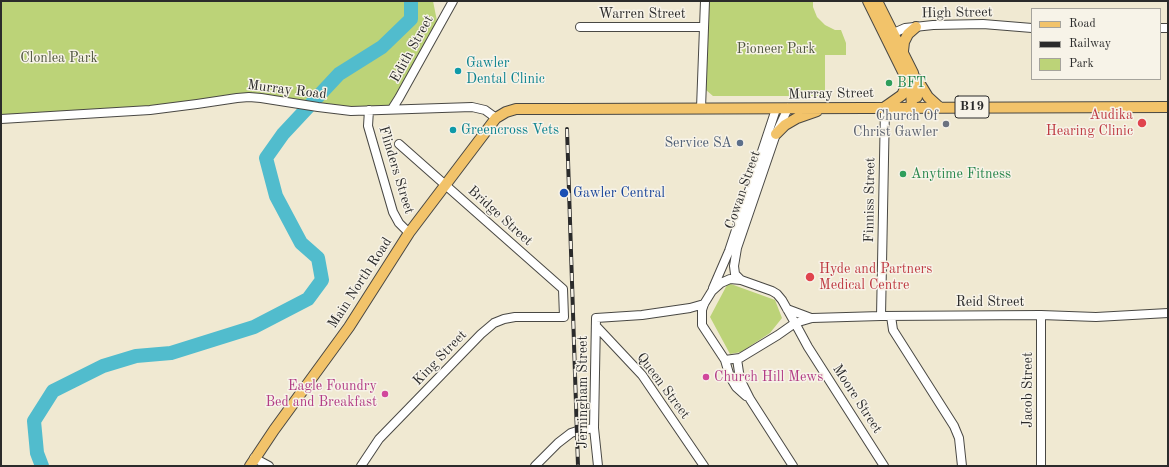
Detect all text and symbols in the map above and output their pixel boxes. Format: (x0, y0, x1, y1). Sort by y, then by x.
street label: High Street (921, 4, 993, 22)
street label: Warren Street (598, 6, 686, 22)
legend (1031, 8, 1161, 80)
street label: Edith Street (387, 12, 437, 86)
text: Road (1069, 18, 1096, 30)
text: Railway (1069, 38, 1111, 50)
park label: Pioneer Park (736, 41, 816, 57)
park label: Clonlea Park (20, 50, 98, 66)
place label: Gawler Dental Clinic (466, 55, 545, 88)
text: Park (1069, 58, 1094, 70)
marker: Gawler Dental Clinic (453, 66, 463, 76)
place label: BFT (897, 75, 926, 91)
street label: Murray Road (246, 77, 328, 103)
marker: BFT (884, 78, 894, 88)
street label: Murray Street (788, 85, 874, 103)
road number: B19 (955, 96, 989, 118)
place label: Audika Hearing Clinic (1046, 107, 1133, 140)
place label: Church Of Christ Gawler (853, 108, 938, 140)
marker: Audika Hearing Clinic (1136, 117, 1148, 129)
marker: Church Of Christ Gawler (941, 119, 951, 129)
place label: Greencross Vets (461, 122, 559, 138)
street label: Flinders Street (375, 124, 417, 216)
marker: Greencross Vets (448, 125, 458, 135)
place label: Service SA (664, 135, 732, 151)
marker: Service SA (735, 138, 745, 148)
street label: Cowan Street (722, 148, 764, 232)
street label: Finniss Street (861, 157, 879, 243)
place label: Anytime Fitness (911, 166, 1011, 182)
marker: Anytime Fitness (898, 169, 908, 179)
street label: Bridge Street (464, 182, 536, 250)
place label: Gawler Central (573, 185, 665, 201)
marker: Gawler Central (558, 187, 570, 199)
street label: Main North Road (324, 234, 396, 332)
place label: Hyde and Partners Medical Centre (819, 261, 932, 294)
marker: Hyde and Partners Medical Centre (804, 271, 816, 283)
street label: Reid Street (956, 294, 1024, 310)
street label: King Street (409, 327, 471, 389)
street label: Jerningham Street (575, 336, 591, 448)
street label: Queen Street (633, 350, 693, 422)
street label: Jacob Street (1020, 352, 1036, 428)
street label: Moore Street (828, 361, 886, 437)
place label: Church Hill Mews (714, 369, 823, 385)
marker: Church Hill Mews (701, 372, 711, 382)
place label: Eagle Foundry Bed and Breakfast (265, 378, 377, 410)
marker: Eagle Foundry Bed and Breakfast (380, 389, 390, 399)

